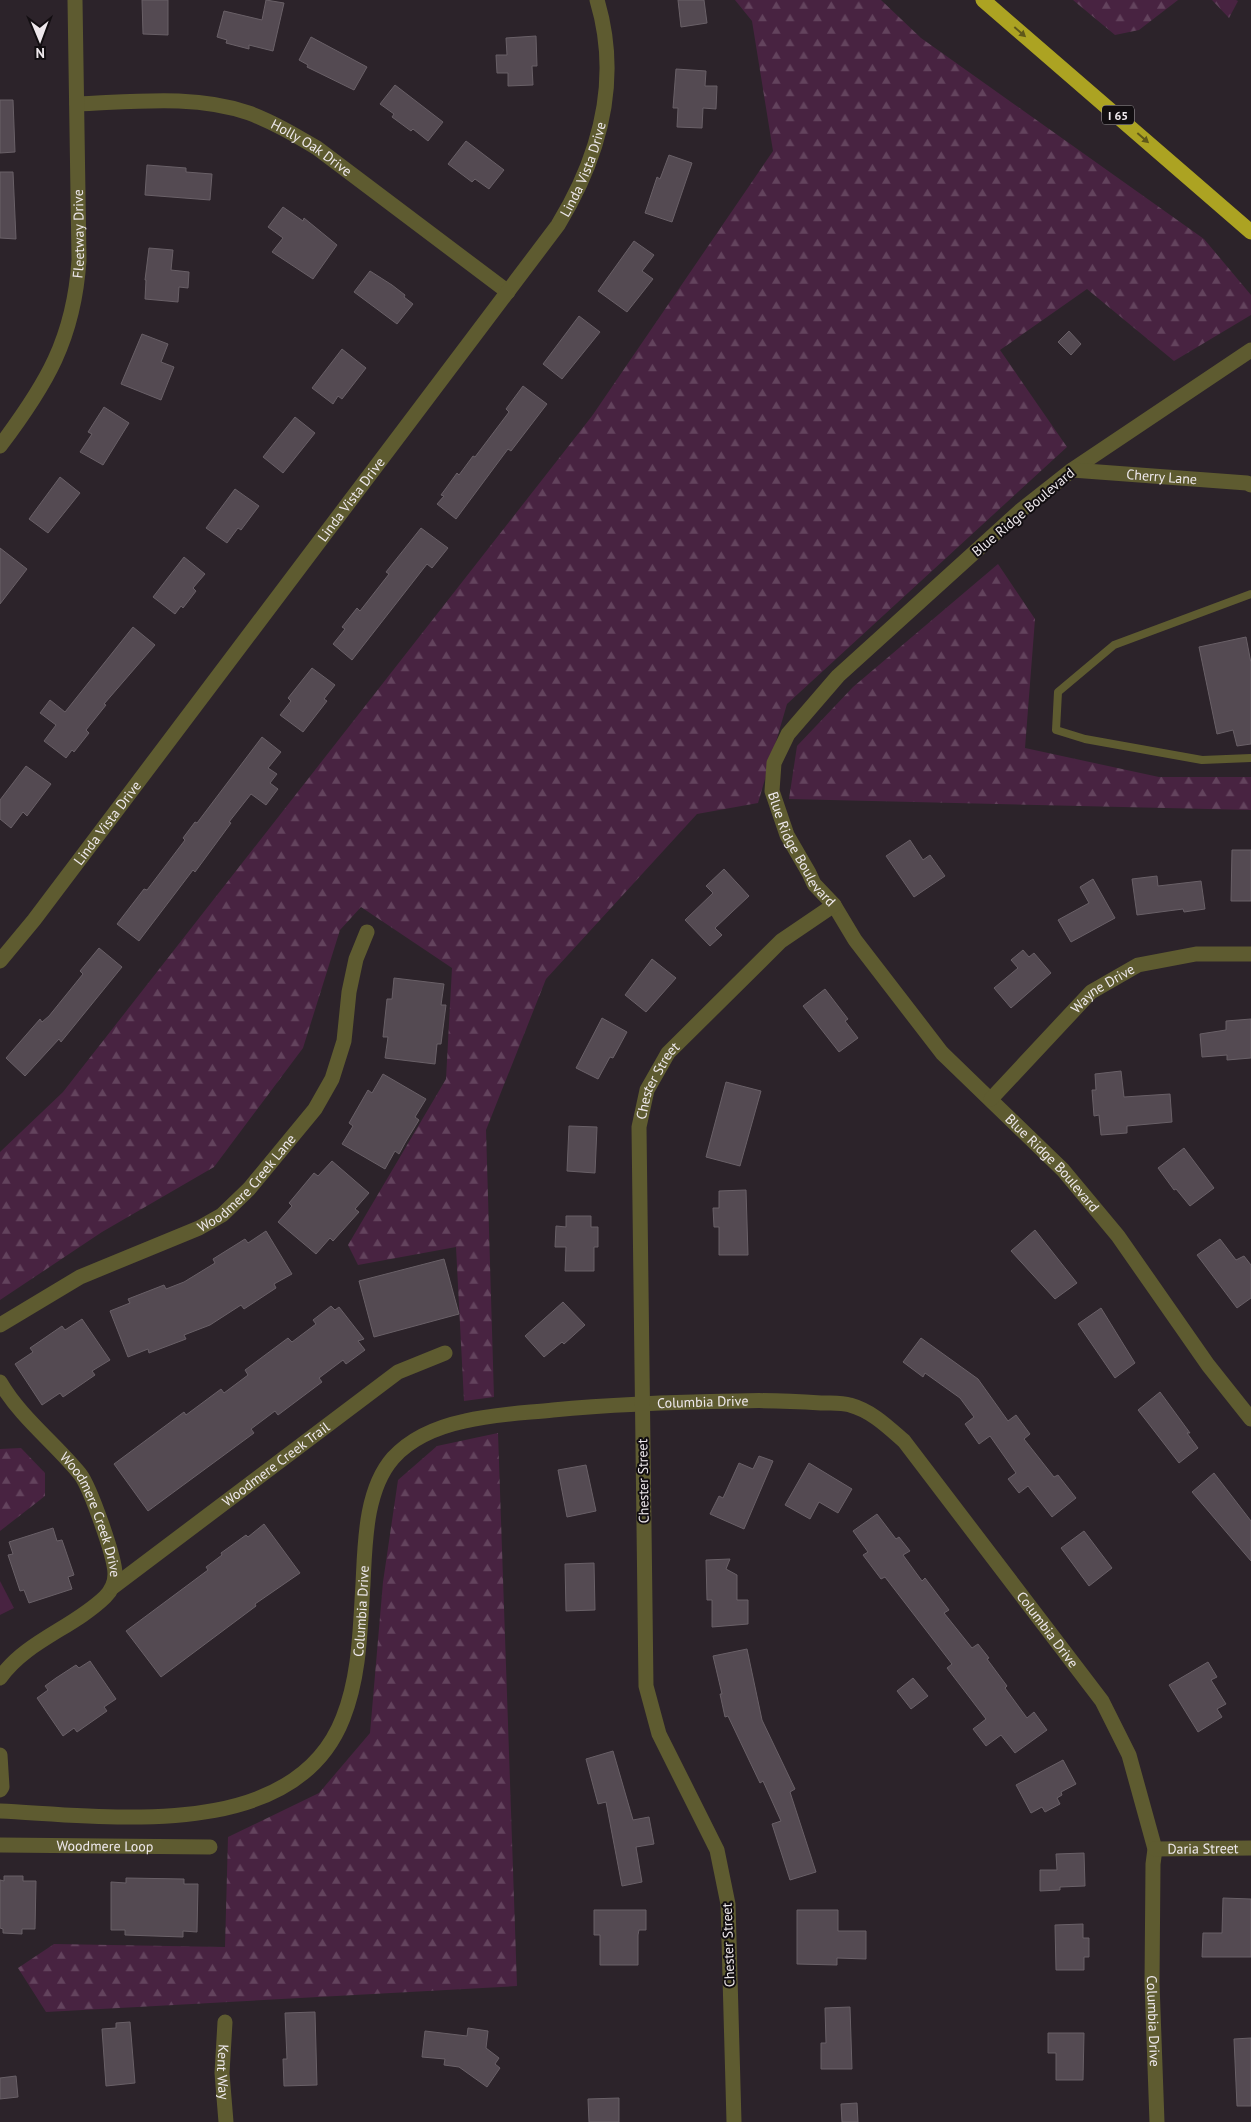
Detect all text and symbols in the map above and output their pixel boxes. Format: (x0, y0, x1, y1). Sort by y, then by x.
north arrow (15, 15, 65, 65)
one-way arrow (1014, 26, 1027, 37)
text: N (35, 44, 45, 62)
road number: I 65 (1102, 106, 1134, 124)
street label: Holly Oak Drive (268, 115, 356, 180)
street label: Linda Vista Drive (556, 120, 610, 220)
one-way arrow (1137, 132, 1149, 144)
street label: Fleetway Drive (68, 189, 88, 279)
street label: Linda Vista Drive (314, 454, 389, 545)
street label: Blue Ridge Boulevard (968, 464, 1078, 560)
street label: Cherry Lane (1126, 465, 1198, 488)
street label: Linda Vista Drive (70, 777, 145, 869)
street label: Blue Ridge Boulevard (764, 789, 840, 910)
street label: Wayne Drive (1067, 960, 1138, 1017)
street label: Chester Street (632, 1038, 683, 1121)
street label: Blue Ridge Boulevard (1001, 1110, 1103, 1216)
street label: Woodmere Creek Lane (194, 1130, 300, 1236)
street label: Columbia Drive (657, 1392, 749, 1412)
street label: Woodmere Creek Trail (219, 1418, 333, 1510)
street label: Chester Street (633, 1438, 653, 1523)
street label: Woodmere Creek Drive (56, 1448, 124, 1577)
street label: Columbia Drive (349, 1565, 373, 1658)
street label: Columbia Drive (1013, 1588, 1082, 1671)
street label: Woodmere Loop (57, 1837, 153, 1855)
street label: Daria Street (1167, 1839, 1239, 1858)
street label: Chester Street (718, 1902, 738, 1988)
street label: Columbia Drive (1143, 1975, 1164, 2067)
street label: Kent Way (213, 2044, 233, 2101)

